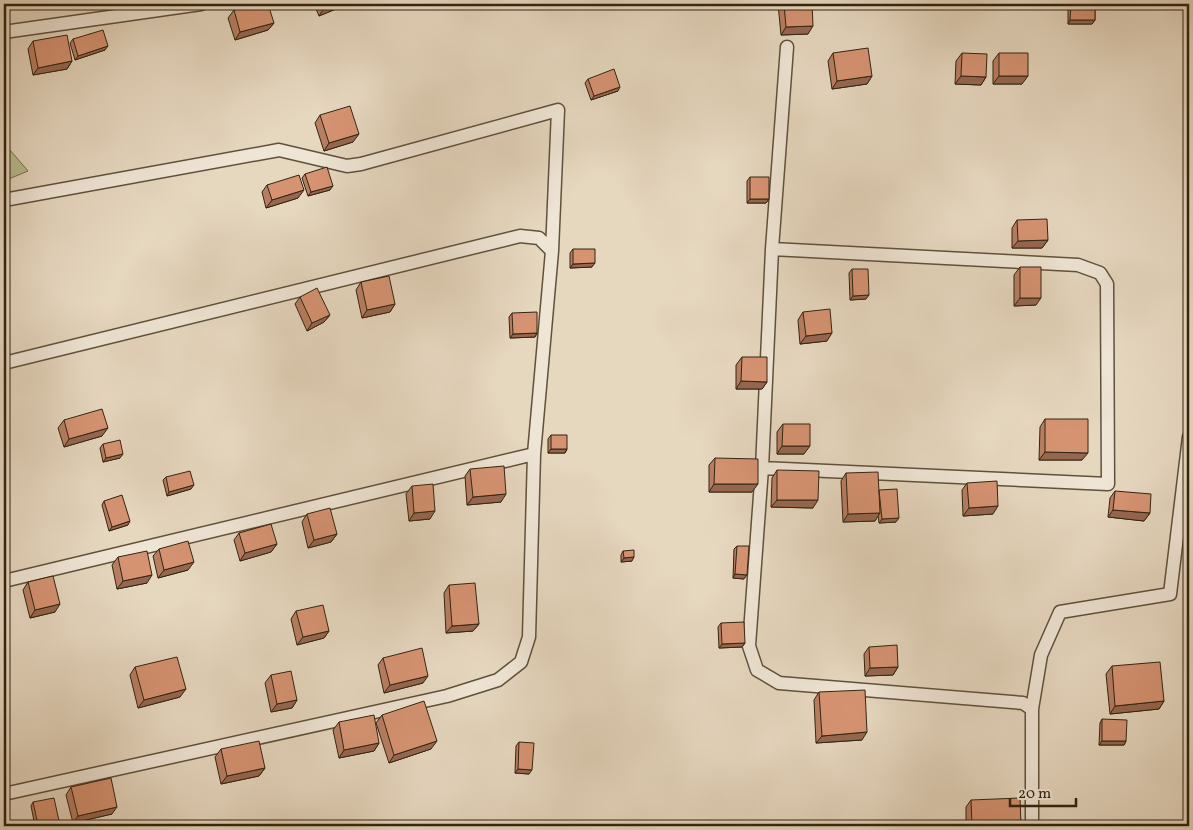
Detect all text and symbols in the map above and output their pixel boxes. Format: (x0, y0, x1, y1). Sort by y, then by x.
scale bar (1010, 775, 1077, 807)
text: 20 m (1018, 784, 1051, 805)

